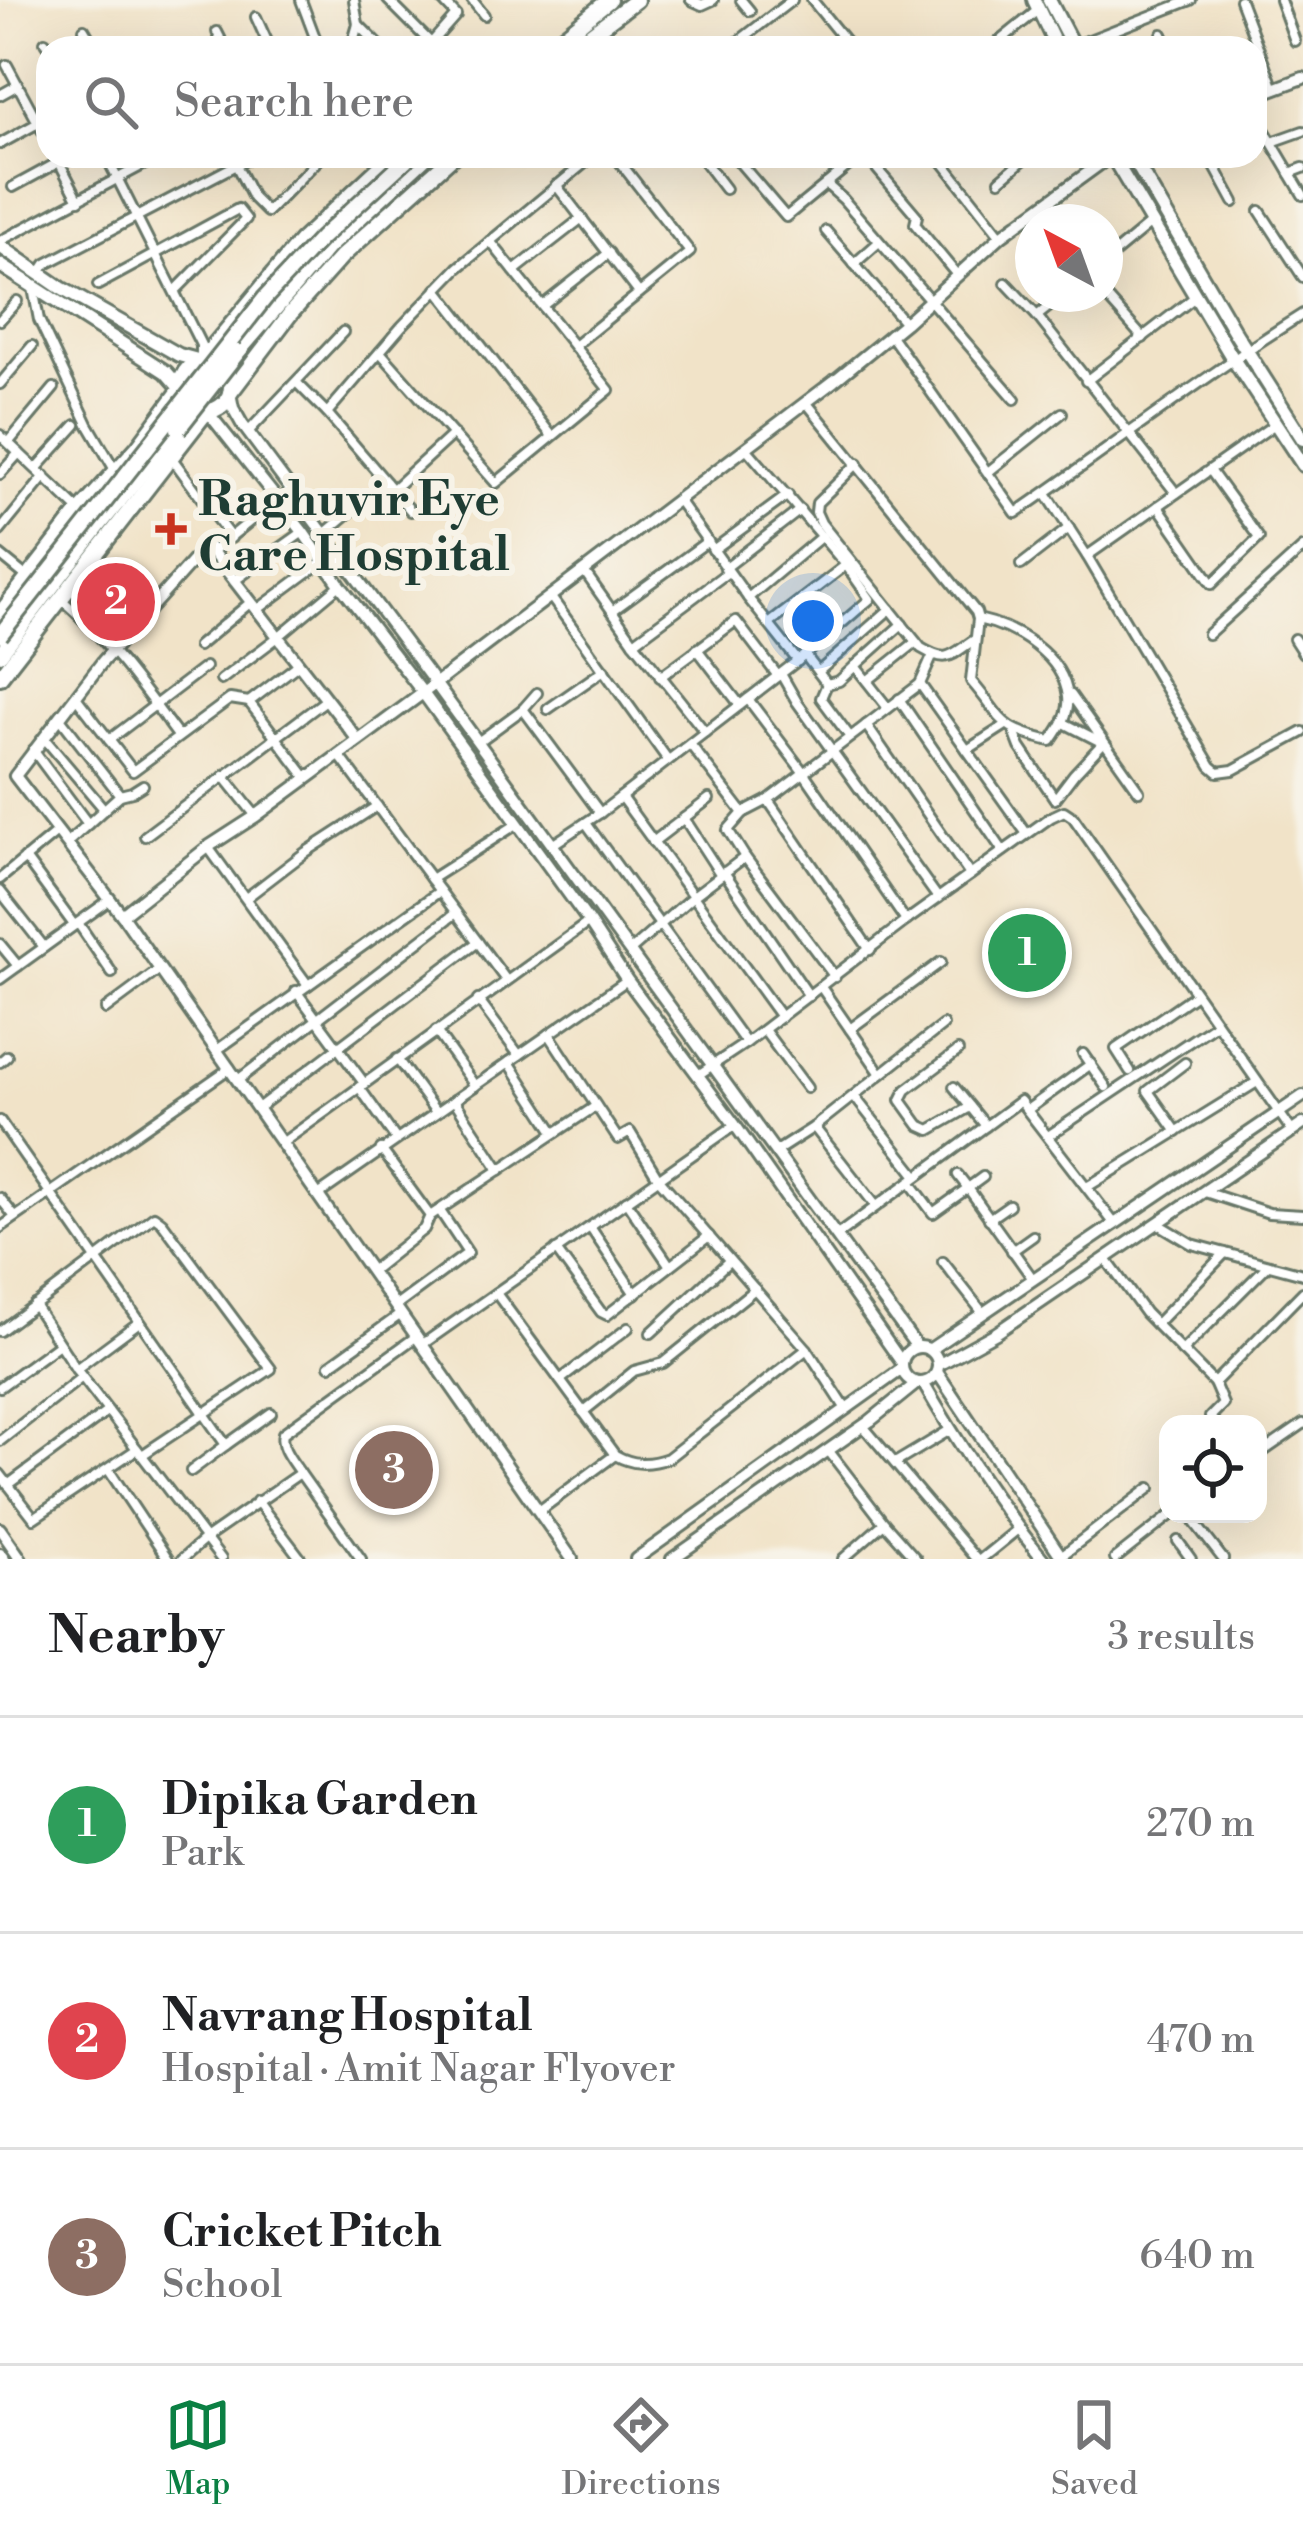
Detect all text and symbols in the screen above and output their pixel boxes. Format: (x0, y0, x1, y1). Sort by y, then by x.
search box (36, 36, 1267, 168)
icon: search (78, 69, 144, 135)
text: Search here (174, 74, 414, 131)
north arrow (1015, 204, 1123, 312)
place label: Raghuvir Eye Care Hospital (198, 471, 510, 586)
marker: Raghuvir Eye Care Hospital (155, 513, 187, 545)
pin: 2 (77, 557, 155, 647)
your location (783, 591, 843, 651)
pin: 1 (988, 908, 1066, 998)
map controls (1159, 1415, 1267, 1523)
button: locate (1159, 1415, 1267, 1523)
pin: 3 (355, 1425, 433, 1515)
text: Nearby (48, 1605, 224, 1669)
text: 3 results (1107, 1613, 1255, 1662)
text: Dipika Garden (162, 1772, 478, 1829)
text: 1 (78, 1800, 96, 1849)
text: 270 m (1146, 1800, 1255, 1849)
text: Park (162, 1829, 243, 1878)
text: Navrang Hospital (162, 1988, 533, 2045)
text: 2 (75, 2016, 99, 2065)
text: 470 m (1147, 2016, 1255, 2065)
text: Hospital · Amit Nagar Flyover (162, 2045, 676, 2094)
text: Cricket Pitch (162, 2204, 442, 2261)
text: 3 (75, 2232, 99, 2281)
text: 640 m (1139, 2232, 1255, 2281)
text: School (162, 2261, 282, 2310)
tab: Map (165, 2392, 231, 2505)
tab: Directions (562, 2392, 721, 2505)
tab: Saved (1051, 2392, 1138, 2505)

